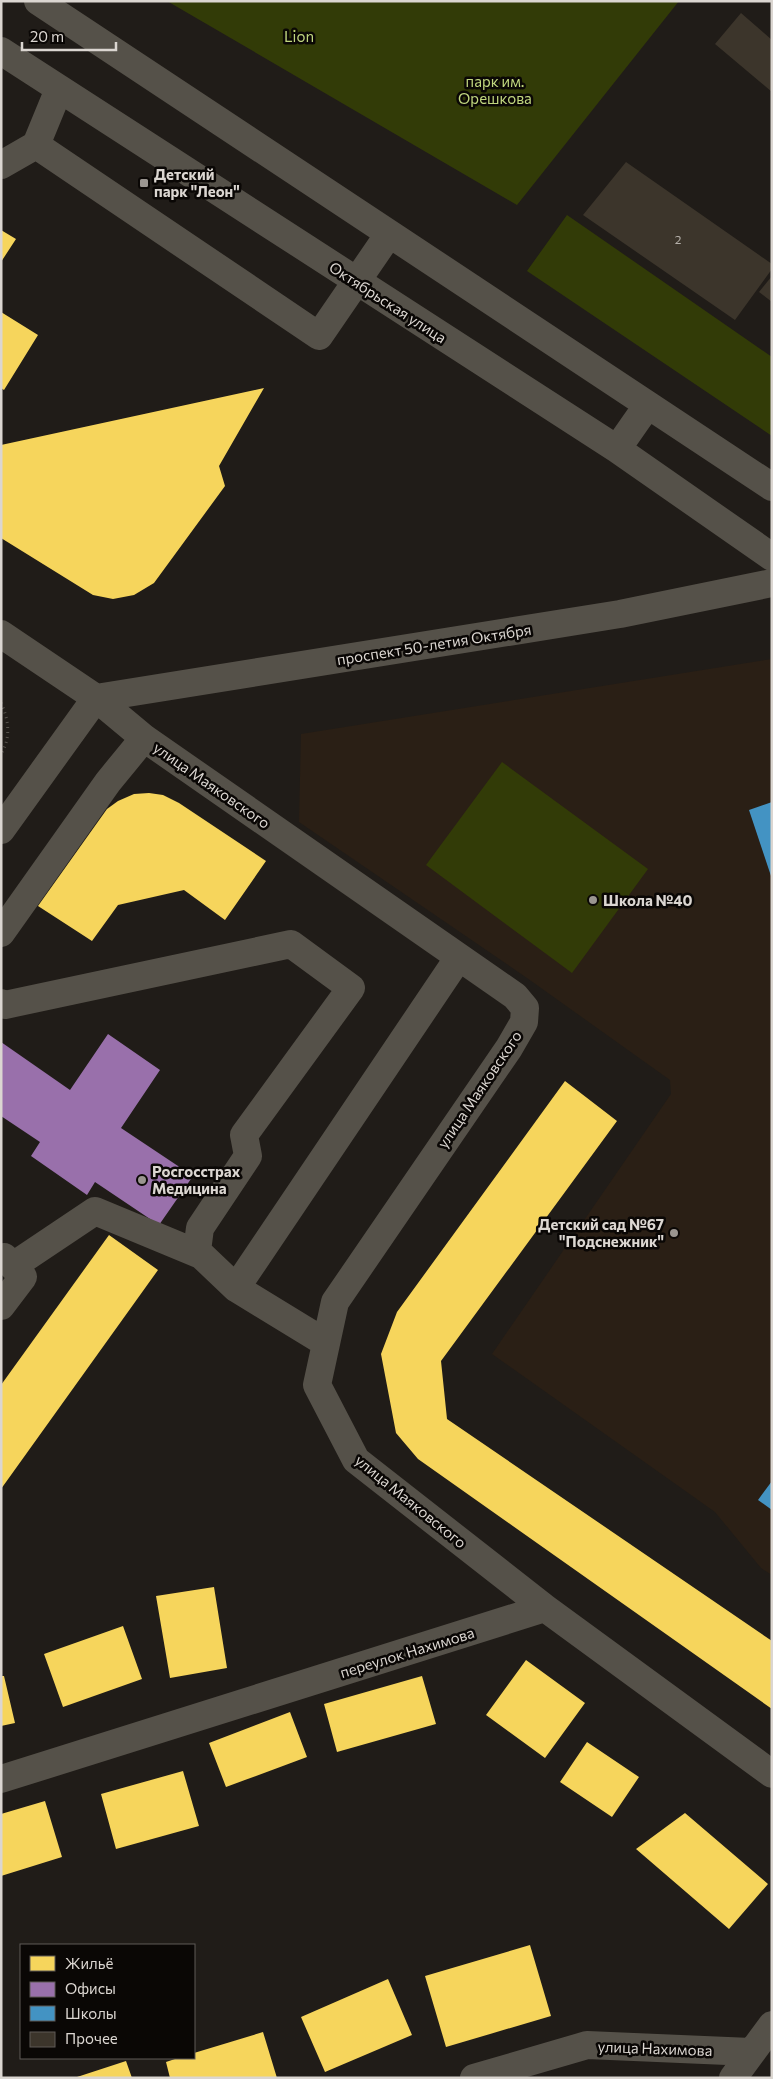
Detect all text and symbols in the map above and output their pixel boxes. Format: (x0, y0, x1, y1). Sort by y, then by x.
scale bar (22, 20, 116, 52)
text: 20 m (30, 27, 64, 45)
park label: Lion (284, 27, 314, 45)
park label: парк им. Орешкова (458, 72, 532, 107)
place label: Детский парк "Леон" (154, 165, 240, 200)
marker: Детский парк "Леон" (138, 177, 150, 189)
house number: 2 (675, 232, 682, 246)
street label: Октябрьская улица (326, 257, 450, 347)
street label: проспект 50-летия Октября (335, 620, 533, 668)
street label: улица Маяковского (150, 738, 274, 832)
place label: Школа №40 (603, 891, 693, 909)
marker: Школа №40 (587, 894, 599, 906)
street label: улица Маяковского (433, 1027, 525, 1151)
place label: Росгосстрах Медицина (152, 1162, 241, 1197)
marker: Росгосстрах Медицина (136, 1174, 148, 1186)
place label: Детский сад №67 "Подснежник" (538, 1215, 664, 1250)
marker: Детский сад №67 "Подснежник" (668, 1227, 680, 1239)
street label: улица Маяковского (352, 1451, 470, 1551)
street label: переулок Нахимова (338, 1623, 476, 1681)
legend (20, 1944, 195, 2059)
text: Жильё (65, 1954, 113, 1972)
text: Офисы (65, 1979, 116, 1997)
text: Школы (65, 2004, 117, 2022)
text: Прочее (65, 2029, 118, 2047)
street label: улица Нахимова (597, 2037, 713, 2059)

